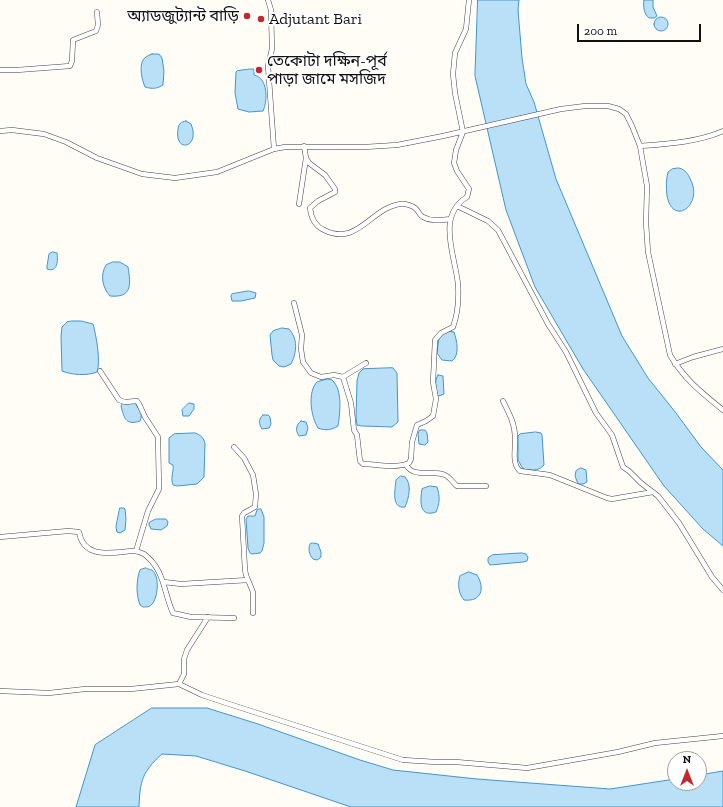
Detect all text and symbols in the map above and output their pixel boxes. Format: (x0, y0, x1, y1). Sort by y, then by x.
place label: অ্যাডজুট্যান্ট বাড়ি (127, 6, 239, 26)
place label: Adjutant Bari (269, 9, 362, 29)
marker: অ্যাডজুট্যান্ট বাড়ি (242, 11, 252, 21)
marker: Adjutant Bari (256, 14, 266, 24)
scale bar (579, 16, 703, 42)
text: 200 m (584, 24, 617, 38)
place label: তেকোটা দক্ষিন-পূর্ব পাড়া জামে মসজিদ (267, 51, 387, 89)
marker: তেকোটা দক্ষিন-পূর্ব পাড়া জামে মসজিদ (254, 65, 264, 75)
north arrow (667, 751, 707, 791)
text: N (683, 753, 691, 766)

